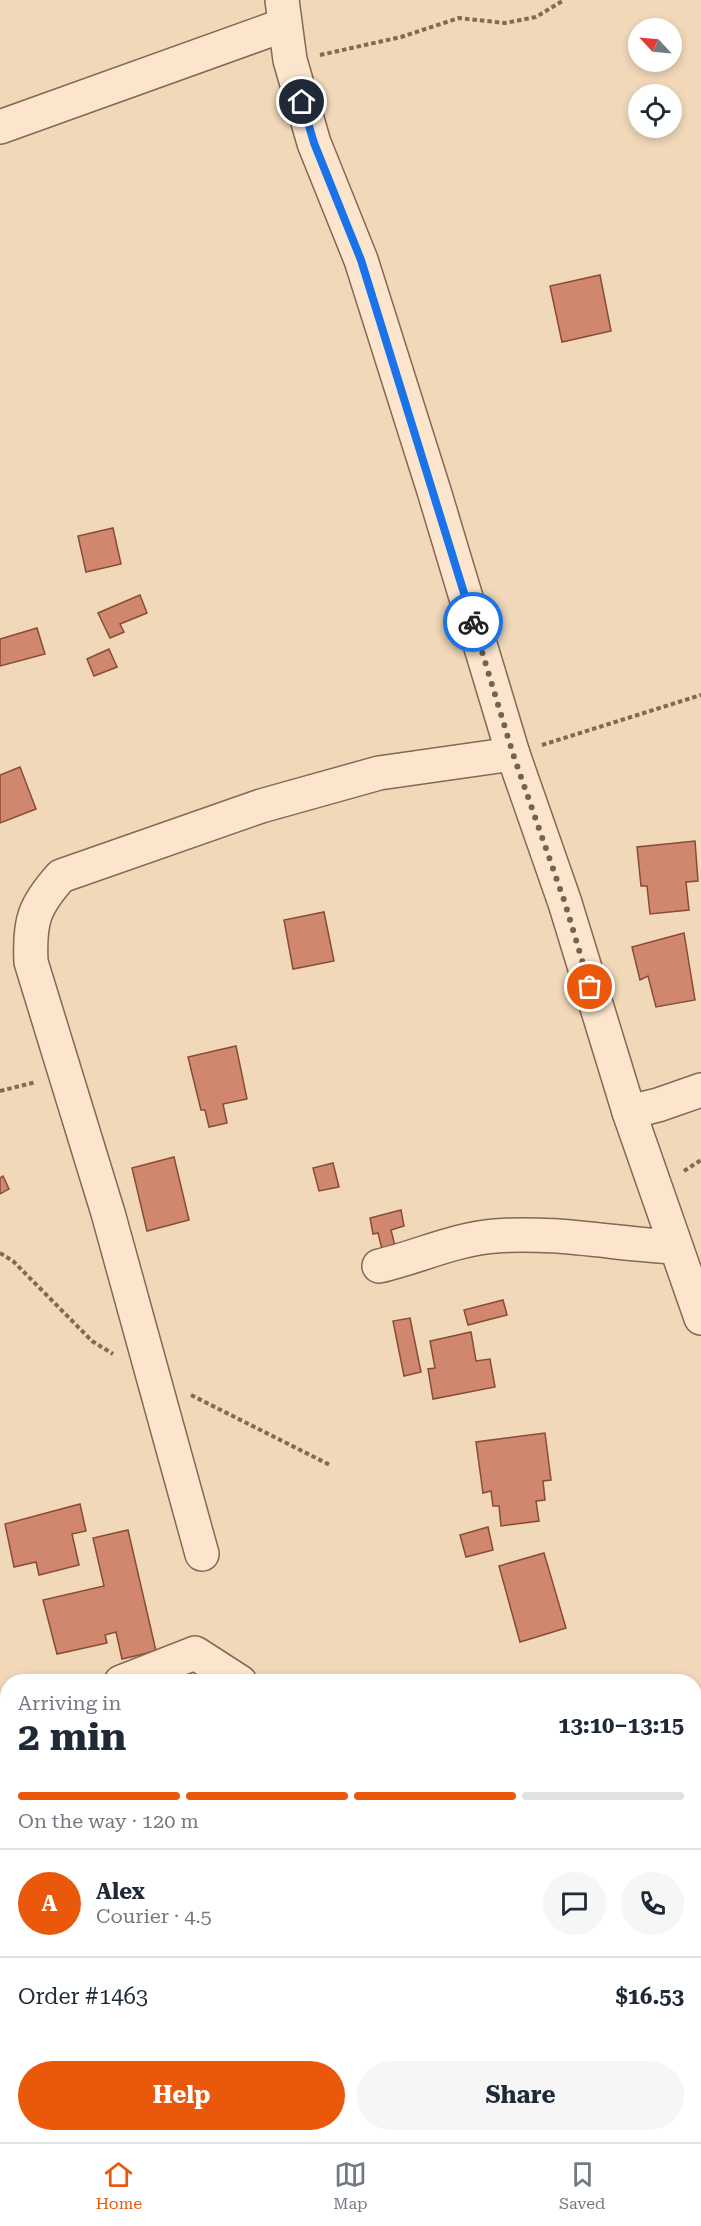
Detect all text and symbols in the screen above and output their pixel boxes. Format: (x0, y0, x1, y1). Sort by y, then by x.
north arrow (628, 18, 682, 72)
map controls (628, 18, 682, 138)
pin (276, 76, 327, 127)
button: locate (628, 84, 682, 138)
icon: home (285, 85, 318, 118)
courier (443, 592, 503, 652)
icon: bike (457, 606, 490, 639)
pin (564, 961, 615, 1012)
icon: bag (573, 970, 606, 1003)
text: Arriving in (18, 1691, 121, 1715)
text: 13:10–13:15 (558, 1713, 684, 1738)
text: 2 min (18, 1714, 126, 1760)
text: On the way · 120 m (18, 1809, 199, 1833)
button: chat (543, 1872, 606, 1935)
button: phone (621, 1872, 684, 1935)
text: Alex (96, 1879, 145, 1904)
text: A (42, 1891, 57, 1916)
text: Courier · 4.5 (96, 1904, 212, 1928)
text: Order #1463 (18, 1984, 148, 2009)
text: $16.53 (615, 1984, 684, 2009)
button: Help (18, 2061, 345, 2130)
button: Share (357, 2061, 684, 2130)
tab: Home (96, 2158, 142, 2213)
tab: Map (333, 2158, 368, 2213)
tab: Saved (559, 2158, 605, 2213)

